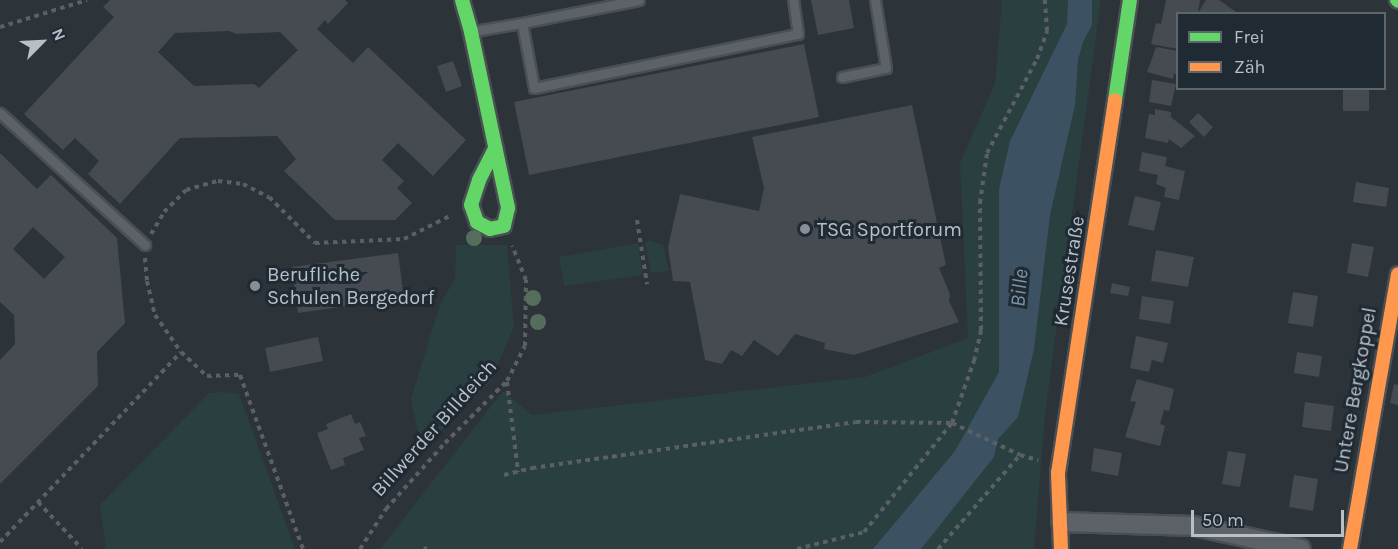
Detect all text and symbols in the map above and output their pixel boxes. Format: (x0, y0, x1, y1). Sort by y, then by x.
north arrow (12, 12, 72, 72)
legend (1176, 12, 1386, 90)
text: N (48, 25, 70, 44)
text: Frei (1234, 26, 1265, 48)
text: Zäh (1234, 56, 1265, 78)
street label: Krusestraße (1048, 214, 1090, 328)
place label: TSG Sportforum (817, 217, 962, 241)
marker: TSG Sportforum (798, 222, 812, 236)
place label: Berufliche Schulen Bergedorf (267, 262, 434, 309)
water label: Bille (1005, 268, 1033, 308)
marker: Berufliche Schulen Bergedorf (248, 279, 262, 293)
street label: Untere Bergkoppel (1329, 305, 1381, 475)
street label: Billwerder Billdeich (366, 355, 502, 501)
scale bar (1194, 498, 1347, 536)
text: 50 m (1202, 509, 1244, 531)

